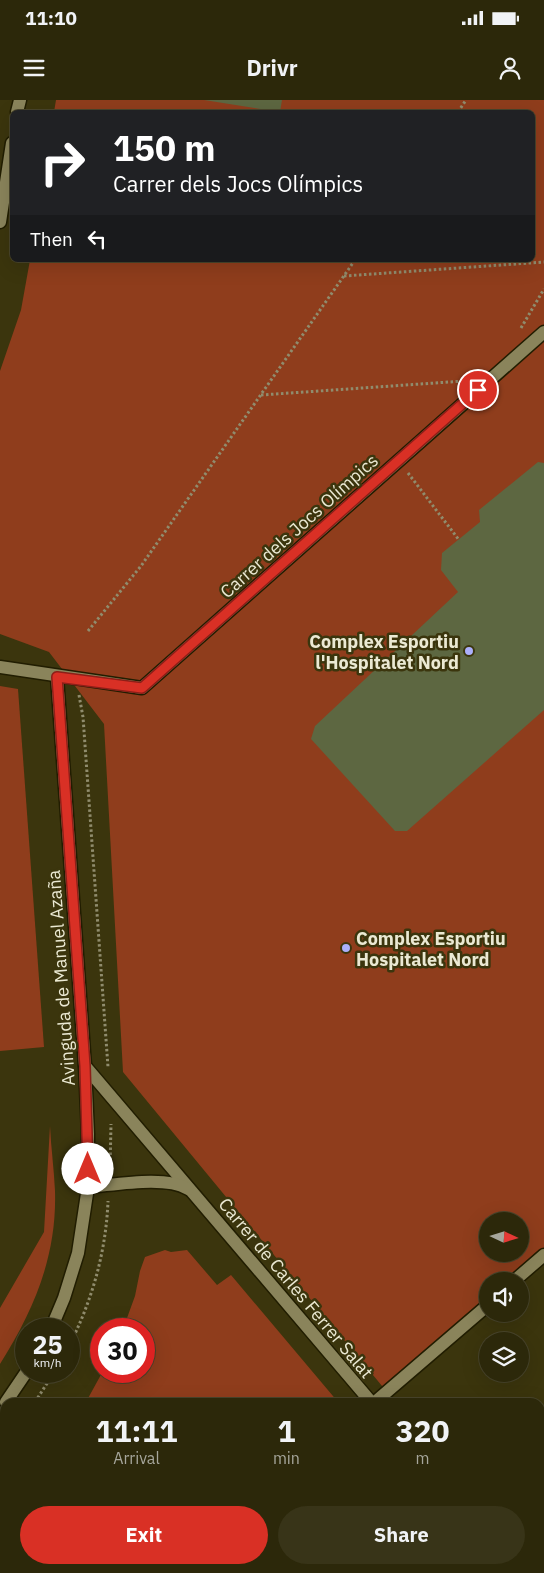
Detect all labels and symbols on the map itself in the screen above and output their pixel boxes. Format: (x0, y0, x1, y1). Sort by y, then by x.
pin (457, 369, 499, 411)
street label: Carrer dels Jocs Olímpics (215, 449, 383, 603)
place label: Complex Esportiu l'Hospitalet Nord (309, 630, 459, 674)
marker: Complex Esportiu l'Hospitalet Nord (463, 645, 475, 657)
street label: Avinguda de Manuel Azaña (42, 869, 80, 1087)
place label: Complex Esportiu Hospitalet Nord (356, 927, 506, 971)
marker: Complex Esportiu Hospitalet Nord (340, 942, 352, 954)
position arrow (61, 1142, 113, 1194)
street label: Carrer de Carles Ferrer Salat (214, 1193, 378, 1383)
north arrow (479, 1212, 529, 1262)
speed limit sign: 30 (90, 1318, 155, 1383)

